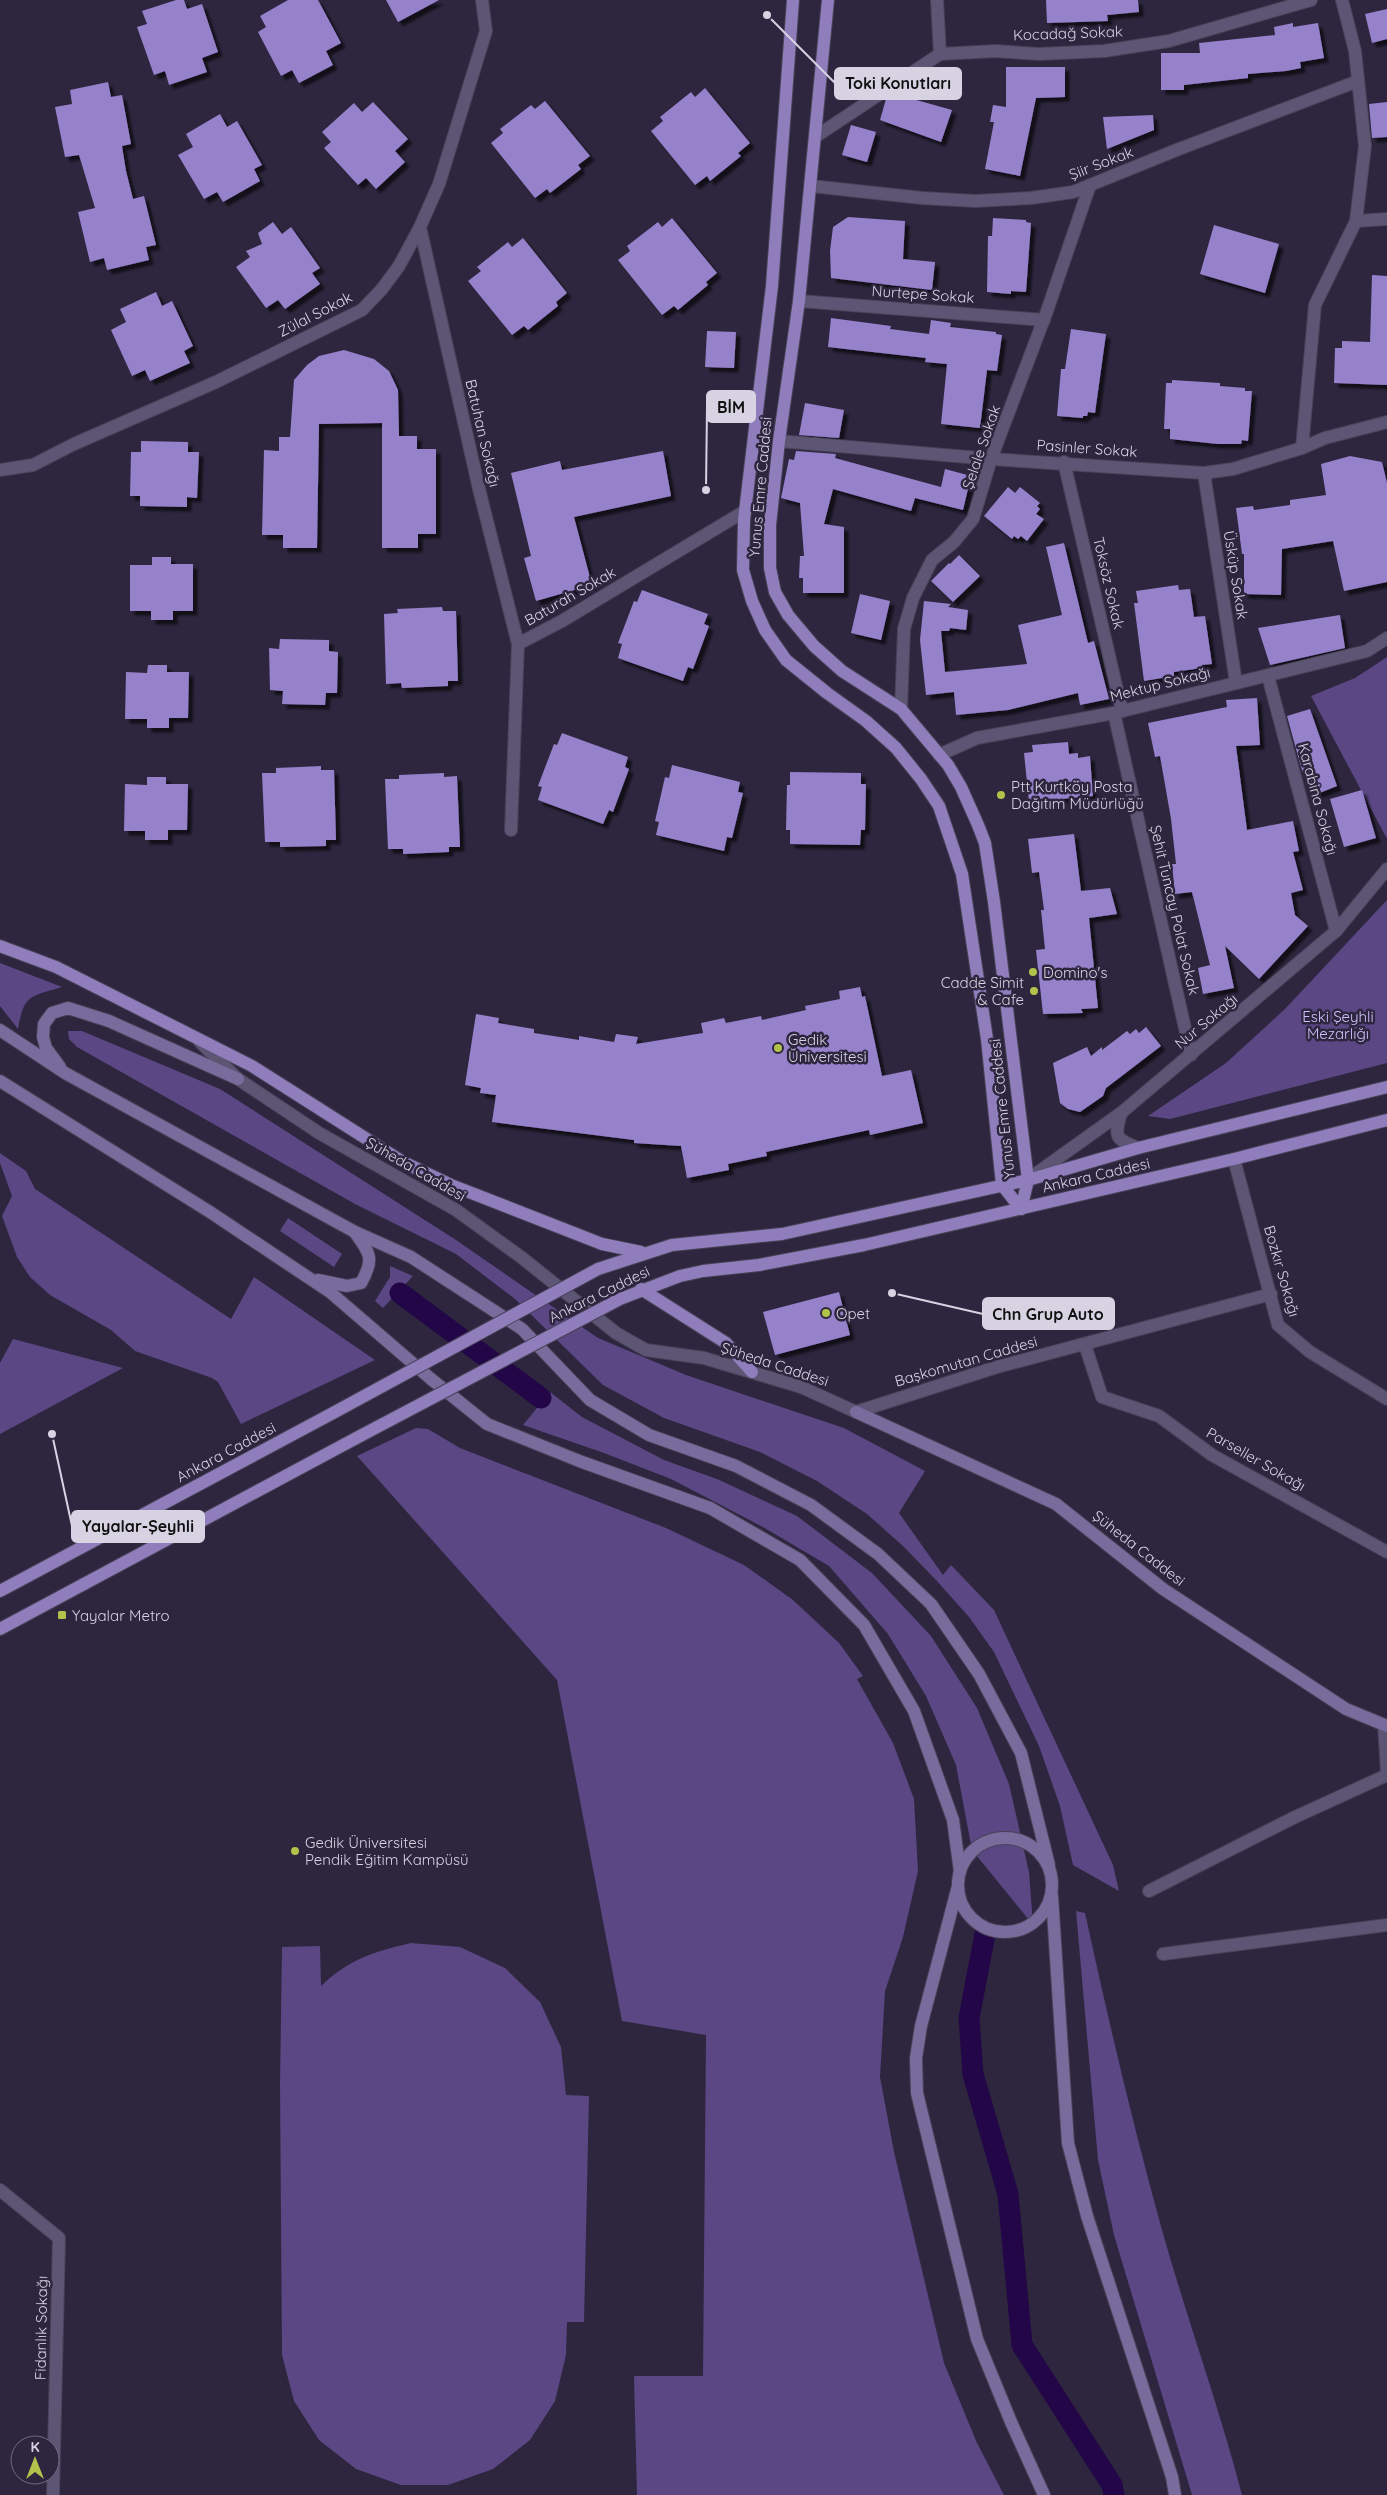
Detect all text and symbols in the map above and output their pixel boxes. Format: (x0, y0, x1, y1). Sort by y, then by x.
street label: Kocadağ Sokak (1013, 22, 1123, 44)
callout: Toki Konutları (835, 68, 961, 99)
text: Toki Konutları (845, 73, 951, 93)
street label: Şiir Sokak (1066, 142, 1136, 184)
street label: Nurtepe Sokak (871, 281, 975, 307)
street label: Zülal Sokak (275, 287, 355, 341)
street label: Batuhan Sokağı (461, 377, 505, 489)
callout: BİM (707, 391, 755, 422)
text: BİM (717, 397, 745, 417)
street label: Şelale Sokak (958, 402, 1004, 492)
street label: Yunus Emre Caddesi (744, 416, 776, 558)
street label: Pasinler Sokak (1036, 435, 1138, 461)
street label: Üsküp Sokak (1220, 529, 1252, 621)
street label: Toksöz Sokak (1089, 535, 1129, 631)
street label: Baturah Sokak (521, 562, 619, 630)
street label: Mektup Sokağı (1108, 662, 1212, 706)
street label: Karabina Sokağı (1294, 741, 1342, 857)
place label: Ptt Kurtköy Posta Dağıtım Müdürlüğü (1011, 777, 1144, 813)
marker: Ptt Kurtköy Posta Dağıtım Müdürlüğü (995, 789, 1007, 801)
street label: Şehit Tuncay Polat Sokak (1146, 823, 1204, 997)
place label: Domino's (1043, 963, 1108, 982)
marker: Domino's (1027, 966, 1039, 978)
place label: Cadde Simit & Cafe (941, 973, 1024, 1009)
marker: Cadde Simit & Cafe (1028, 985, 1040, 997)
street label: Nur Sokağı (1171, 989, 1241, 1053)
park label: Eski Şeyhli Mezarlığı (1302, 1007, 1374, 1043)
place label: Gedik Üniversitesi (788, 1030, 867, 1066)
street label: Yunus Emre Caddesi (985, 1038, 1019, 1180)
marker: Gedik Üniversitesi (772, 1042, 784, 1054)
street label: Şüheda Caddesi (363, 1133, 469, 1205)
street label: Ankara Caddesi (1040, 1153, 1152, 1197)
street label: Bozkır Sokağı (1260, 1223, 1304, 1319)
street label: Ankara Caddesi (545, 1261, 653, 1327)
callout: Chn Grup Auto (983, 1298, 1114, 1329)
place label: Opet (836, 1304, 870, 1323)
text: Chn Grup Auto (992, 1304, 1104, 1324)
marker: Opet (820, 1307, 832, 1319)
street label: Başkomutan Caddesi (892, 1332, 1040, 1390)
street label: Şüheda Caddesi (719, 1338, 831, 1390)
street label: Ankara Caddesi (173, 1418, 279, 1486)
street label: Parseller Sokağı (1203, 1423, 1309, 1495)
street label: Şüheda Caddesi (1089, 1506, 1189, 1590)
callout: Yayalar-Şeyhli (72, 1511, 204, 1542)
text: Yayalar-Şeyhli (82, 1516, 194, 1536)
place label: Yayalar Metro (72, 1606, 170, 1625)
marker: Yayalar Metro (56, 1609, 68, 1621)
place label: Gedik Üniversitesi Pendik Eğitim Kampüsü (305, 1833, 469, 1869)
marker: Gedik Üniversitesi Pendik Eğitim Kampüsü (289, 1845, 301, 1857)
street label: Fidanlık Sokağı (31, 2276, 51, 2380)
north arrow (10, 2435, 60, 2485)
text: K (30, 2438, 40, 2456)

